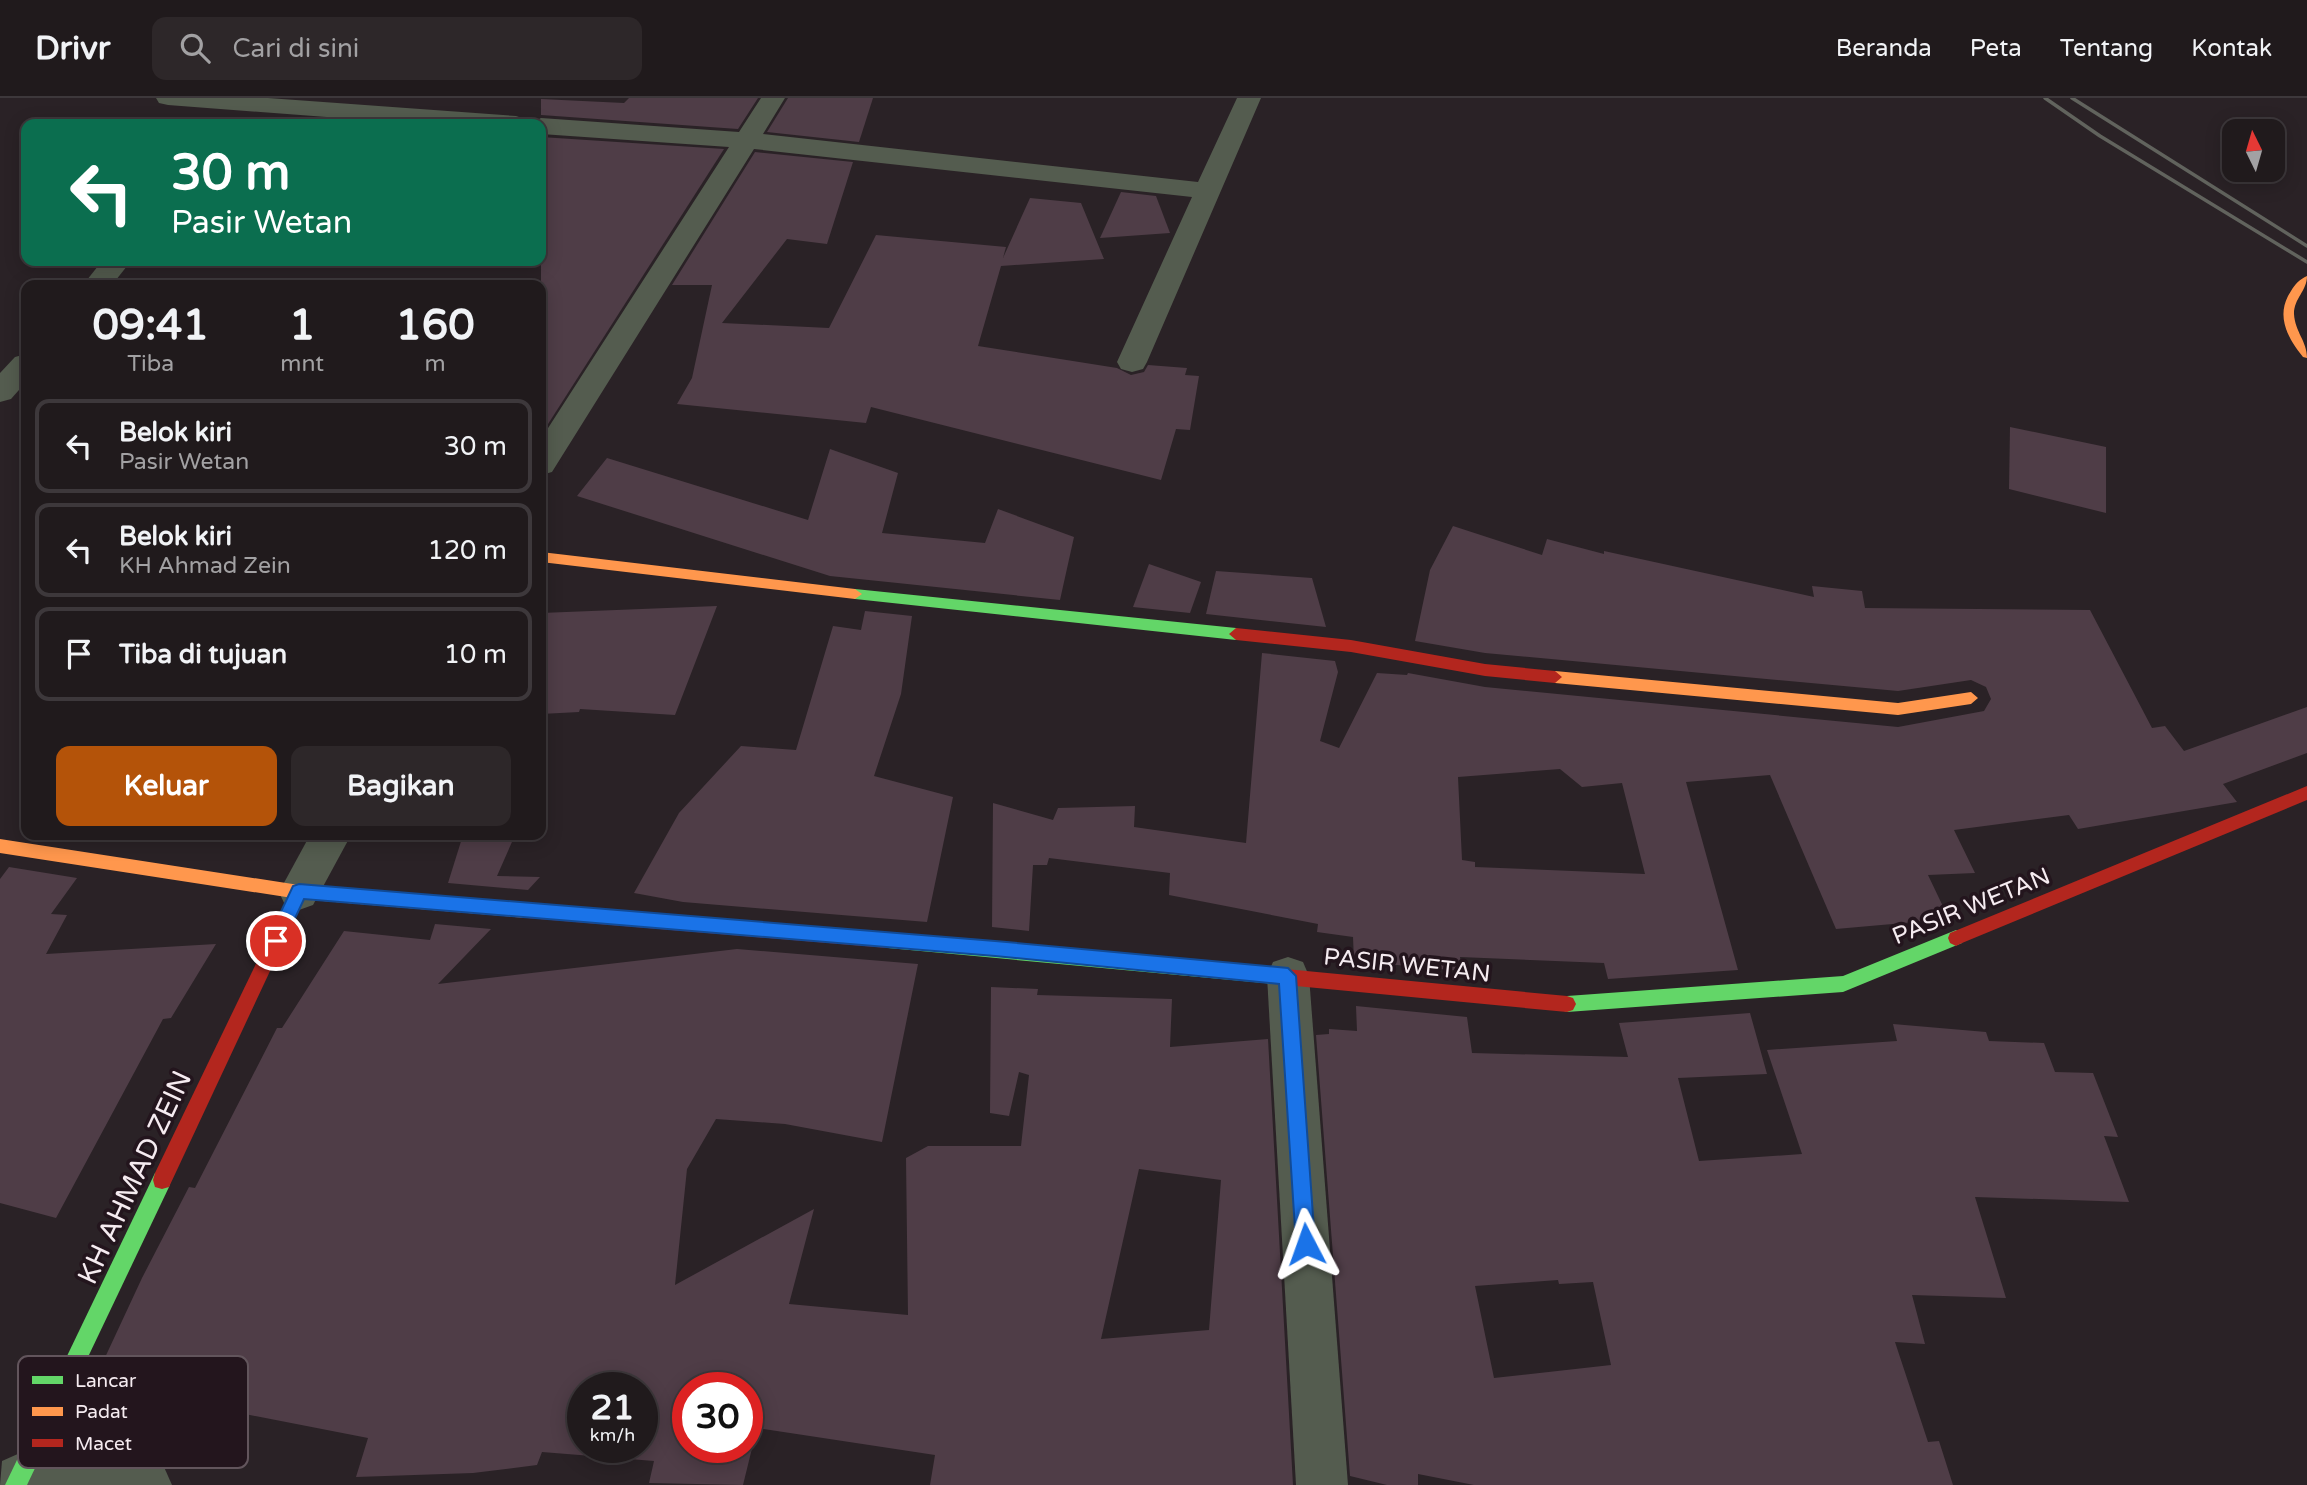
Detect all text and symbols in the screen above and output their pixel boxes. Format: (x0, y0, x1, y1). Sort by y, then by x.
search box (152, 17, 642, 80)
text: Drivr (35, 29, 110, 68)
icon: search (176, 29, 214, 67)
text: Cari di sini (232, 33, 359, 64)
text: Beranda (1836, 34, 1932, 63)
text: Peta (1970, 34, 2022, 63)
text: Tentang (2060, 34, 2153, 63)
text: Kontak (2191, 34, 2272, 63)
north arrow (2222, 119, 2286, 182)
map controls (2222, 119, 2285, 182)
text: 30 m (171, 144, 290, 203)
icon: left (56, 147, 147, 238)
text: Pasir Wetan (171, 204, 352, 242)
text: 09:41 (92, 300, 209, 351)
text: 1 (289, 300, 315, 351)
text: 160 (395, 300, 475, 351)
text: Tiba (127, 350, 174, 378)
text: mnt (280, 350, 324, 378)
text: m (424, 350, 446, 378)
text: Belok kiri (119, 417, 232, 448)
icon: left (60, 427, 98, 465)
text: 30 m (444, 431, 507, 462)
text: Pasir Wetan (119, 448, 249, 476)
text: Belok kiri (119, 521, 232, 552)
icon: left (60, 531, 98, 569)
text: 120 m (427, 535, 507, 566)
text: KH Ahmad Zein (119, 552, 291, 580)
icon: arrive (60, 635, 98, 673)
text: Tiba di tujuan (119, 639, 287, 670)
text: 10 m (444, 639, 507, 670)
button: Keluar (56, 746, 277, 826)
button: Bagikan (291, 746, 511, 826)
street label: PASIR WETAN (1888, 862, 2054, 951)
pin (246, 911, 306, 971)
icon: arrive (257, 922, 295, 960)
street label: PASIR WETAN (1322, 942, 1492, 989)
street label: KH AHMAD ZEIN (71, 1065, 199, 1290)
position arrow (1269, 1207, 1343, 1281)
legend (18, 1356, 248, 1468)
text: Lancar (75, 1370, 137, 1392)
speed limit sign: 30 (672, 1372, 763, 1463)
text: 21 (591, 1387, 634, 1429)
text: Padat (75, 1401, 128, 1423)
text: km/h (590, 1424, 635, 1446)
text: Macet (75, 1433, 132, 1455)

